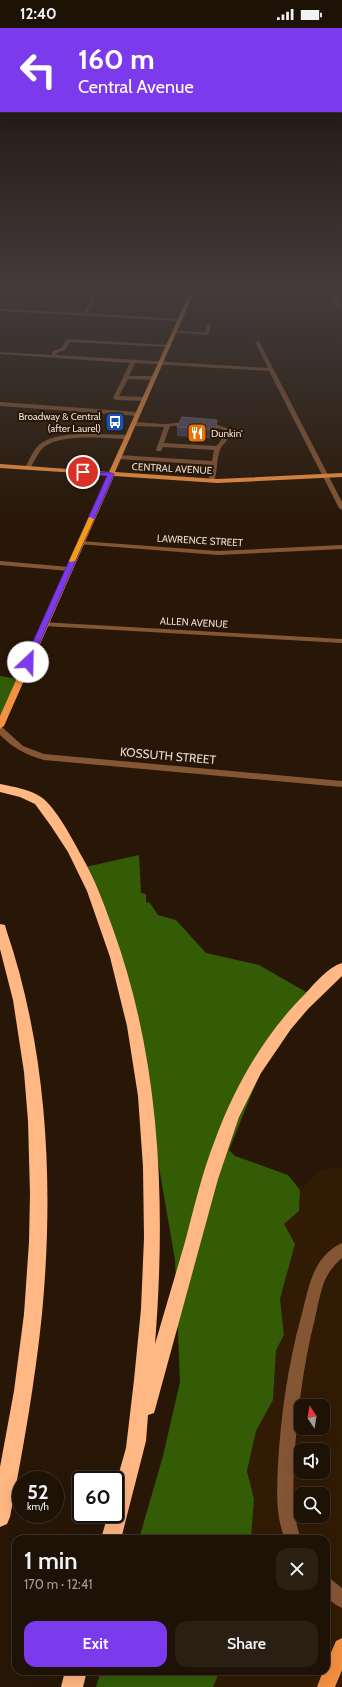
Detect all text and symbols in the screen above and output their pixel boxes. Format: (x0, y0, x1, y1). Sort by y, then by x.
text: 12:40 (20, 5, 57, 23)
text: 160 m (78, 42, 154, 76)
icon: left (12, 44, 64, 96)
text: Central Avenue (78, 76, 194, 98)
place label: Broadway & Central (after Laurel) (18, 410, 102, 435)
bus stop icon: Broadway & Central (after Laurel) (104, 411, 126, 433)
restaurant icon: Dunkin' (186, 422, 208, 444)
place label: Dunkin' (211, 427, 243, 440)
pin (66, 455, 100, 489)
street label: CENTRAL AVENUE (131, 460, 213, 477)
icon: arrive (72, 461, 94, 483)
street label: LAWRENCE STREET (156, 532, 244, 549)
street label: ALLEN AVENUE (160, 614, 229, 631)
position arrow (7, 641, 49, 683)
street label: KOSSUTH STREET (119, 744, 217, 767)
north arrow (294, 1399, 330, 1435)
map controls (294, 1399, 330, 1523)
button: sound (294, 1443, 330, 1479)
speed limit sign: 60 (72, 1471, 124, 1523)
text: 52 (27, 1480, 49, 1504)
button: search (294, 1487, 330, 1523)
text: km/h (27, 1500, 49, 1513)
text: 1 min (24, 1546, 78, 1575)
button: close (276, 1548, 318, 1590)
text: 170 m · 12:41 (24, 1576, 93, 1592)
button: Exit (24, 1621, 167, 1667)
button: Share (175, 1621, 318, 1667)

